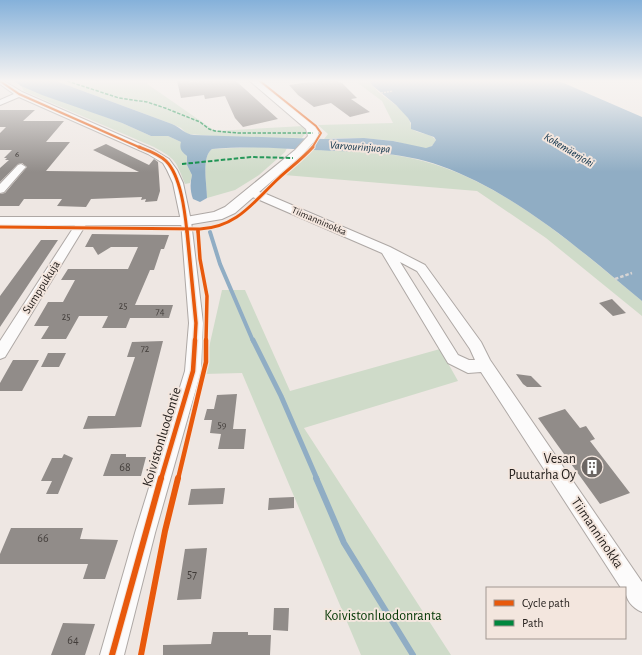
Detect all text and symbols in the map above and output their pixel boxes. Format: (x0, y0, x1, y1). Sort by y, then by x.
water label: Kokemäenjoki (542, 131, 596, 169)
water label: Varvourinjuopa (329, 139, 391, 156)
house number: 6 (15, 150, 19, 159)
street label: Tiimanninokka (290, 205, 348, 237)
street label: Sumppukuja (20, 258, 63, 316)
house number: 25 (119, 301, 127, 311)
house number: 74 (156, 307, 165, 317)
house number: 25 (62, 312, 70, 322)
house number: 72 (141, 344, 150, 354)
street label: Koivistonluodontie (140, 386, 184, 488)
house number: 59 (218, 420, 227, 430)
place label: Vesan Puutarha Oy (508, 452, 576, 482)
building icon: Vesan Puutarha Oy (579, 454, 605, 480)
house number: 68 (119, 461, 131, 473)
street label: Tiimanninokka (568, 495, 626, 571)
house number: 66 (37, 532, 49, 544)
house number: 57 (187, 568, 197, 580)
legend (486, 587, 626, 639)
text: Cycle path (522, 597, 570, 610)
park label: Koivistonluodonranta (324, 609, 442, 623)
text: Path (522, 617, 544, 629)
house number: 64 (67, 634, 79, 646)

